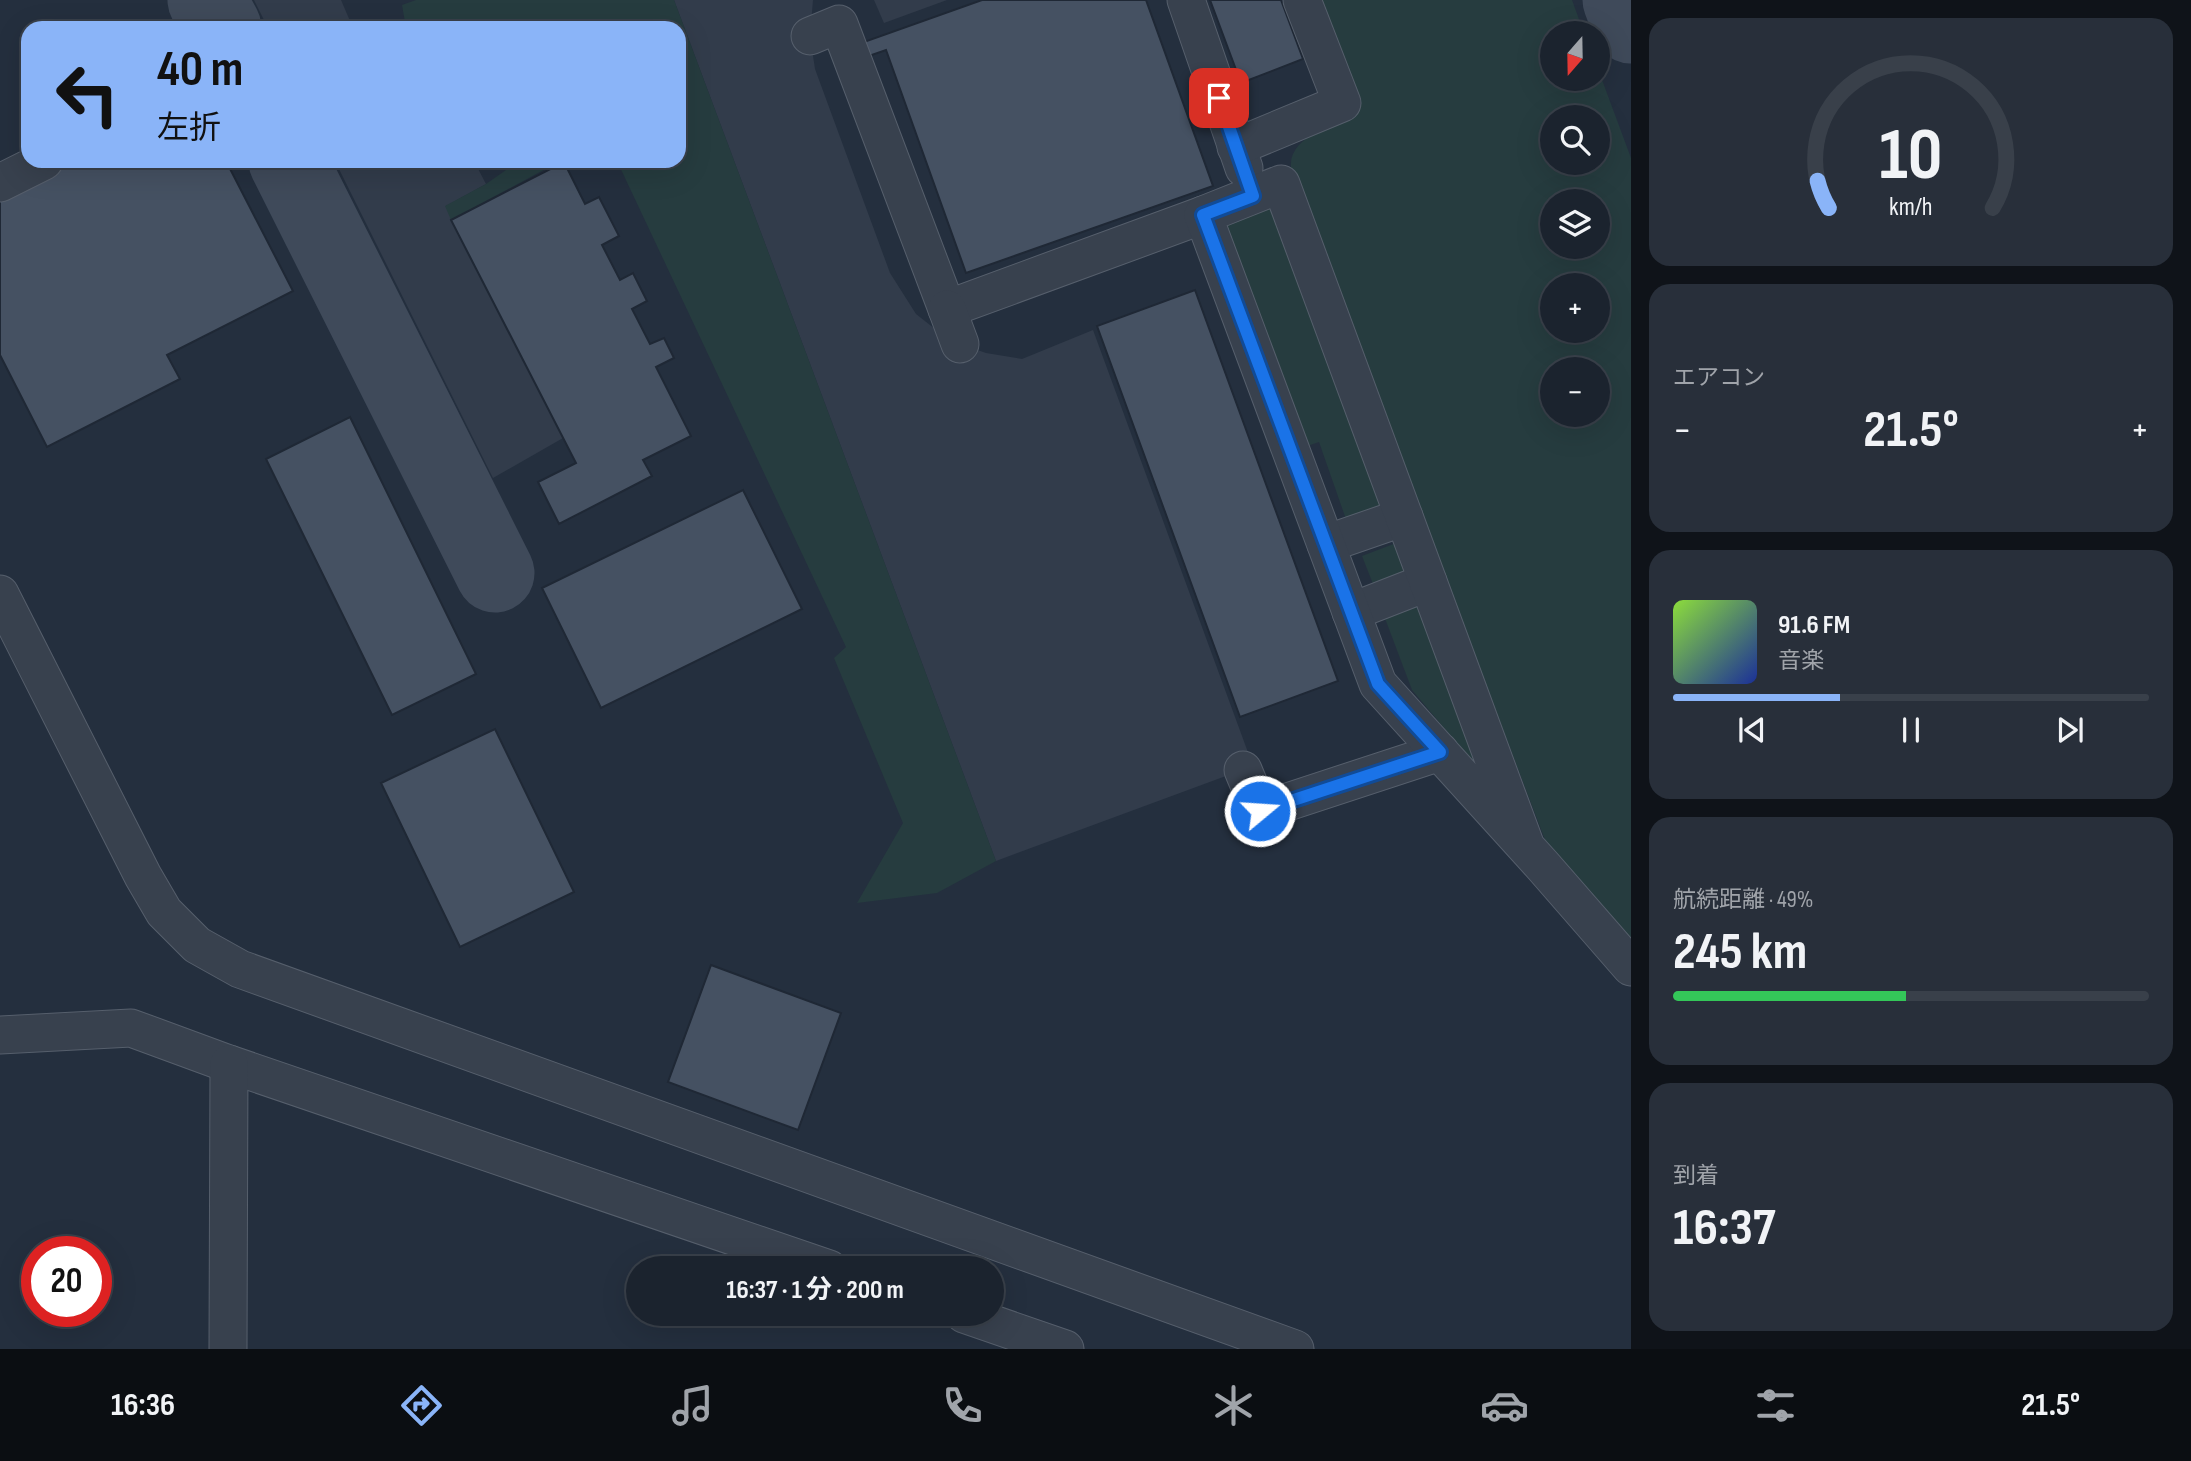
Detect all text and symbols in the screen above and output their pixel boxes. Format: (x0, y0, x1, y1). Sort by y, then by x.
north arrow (1540, 21, 1610, 91)
map controls (1540, 21, 1610, 427)
text: 40 m (157, 41, 243, 100)
icon: left (42, 49, 133, 140)
pin (1189, 68, 1249, 128)
icon: arrive (1200, 79, 1238, 117)
button: search (1540, 105, 1610, 175)
text: 左折 (157, 109, 221, 148)
text: 10 (1879, 112, 1943, 200)
button: layers (1540, 189, 1610, 259)
text: km/h (1889, 192, 1933, 223)
button: + (1540, 273, 1610, 343)
button: − (1540, 357, 1610, 427)
text: エアコン (1673, 364, 1765, 392)
text: 21.5° (1863, 399, 1959, 462)
text: − (1673, 408, 1692, 453)
text: + (2130, 408, 2149, 453)
text: 91.6 FM (1778, 610, 1850, 641)
text: 音楽 (1778, 647, 1824, 675)
icon: previous (1733, 711, 1771, 749)
icon: pause (1892, 711, 1930, 749)
icon: next (2051, 711, 2089, 749)
position arrow (1223, 774, 1297, 848)
text: 航続距離 · 49% (1673, 886, 1813, 914)
text: 245 km (1673, 921, 1807, 984)
text: 到着 (1673, 1162, 1719, 1190)
text: 16:37 (1673, 1197, 1775, 1260)
speed limit sign: 20 (21, 1236, 112, 1327)
text: 16:37 · 1 分 · 200 m (726, 1275, 904, 1306)
icon: directions (397, 1381, 446, 1430)
icon: music (668, 1381, 717, 1430)
icon: phone (938, 1381, 987, 1430)
icon: climate (1209, 1381, 1258, 1430)
icon: car (1480, 1381, 1529, 1430)
icon: filters (1751, 1381, 1800, 1430)
text: 16:36 (111, 1386, 175, 1425)
text: 21.5° (2021, 1386, 2080, 1425)

